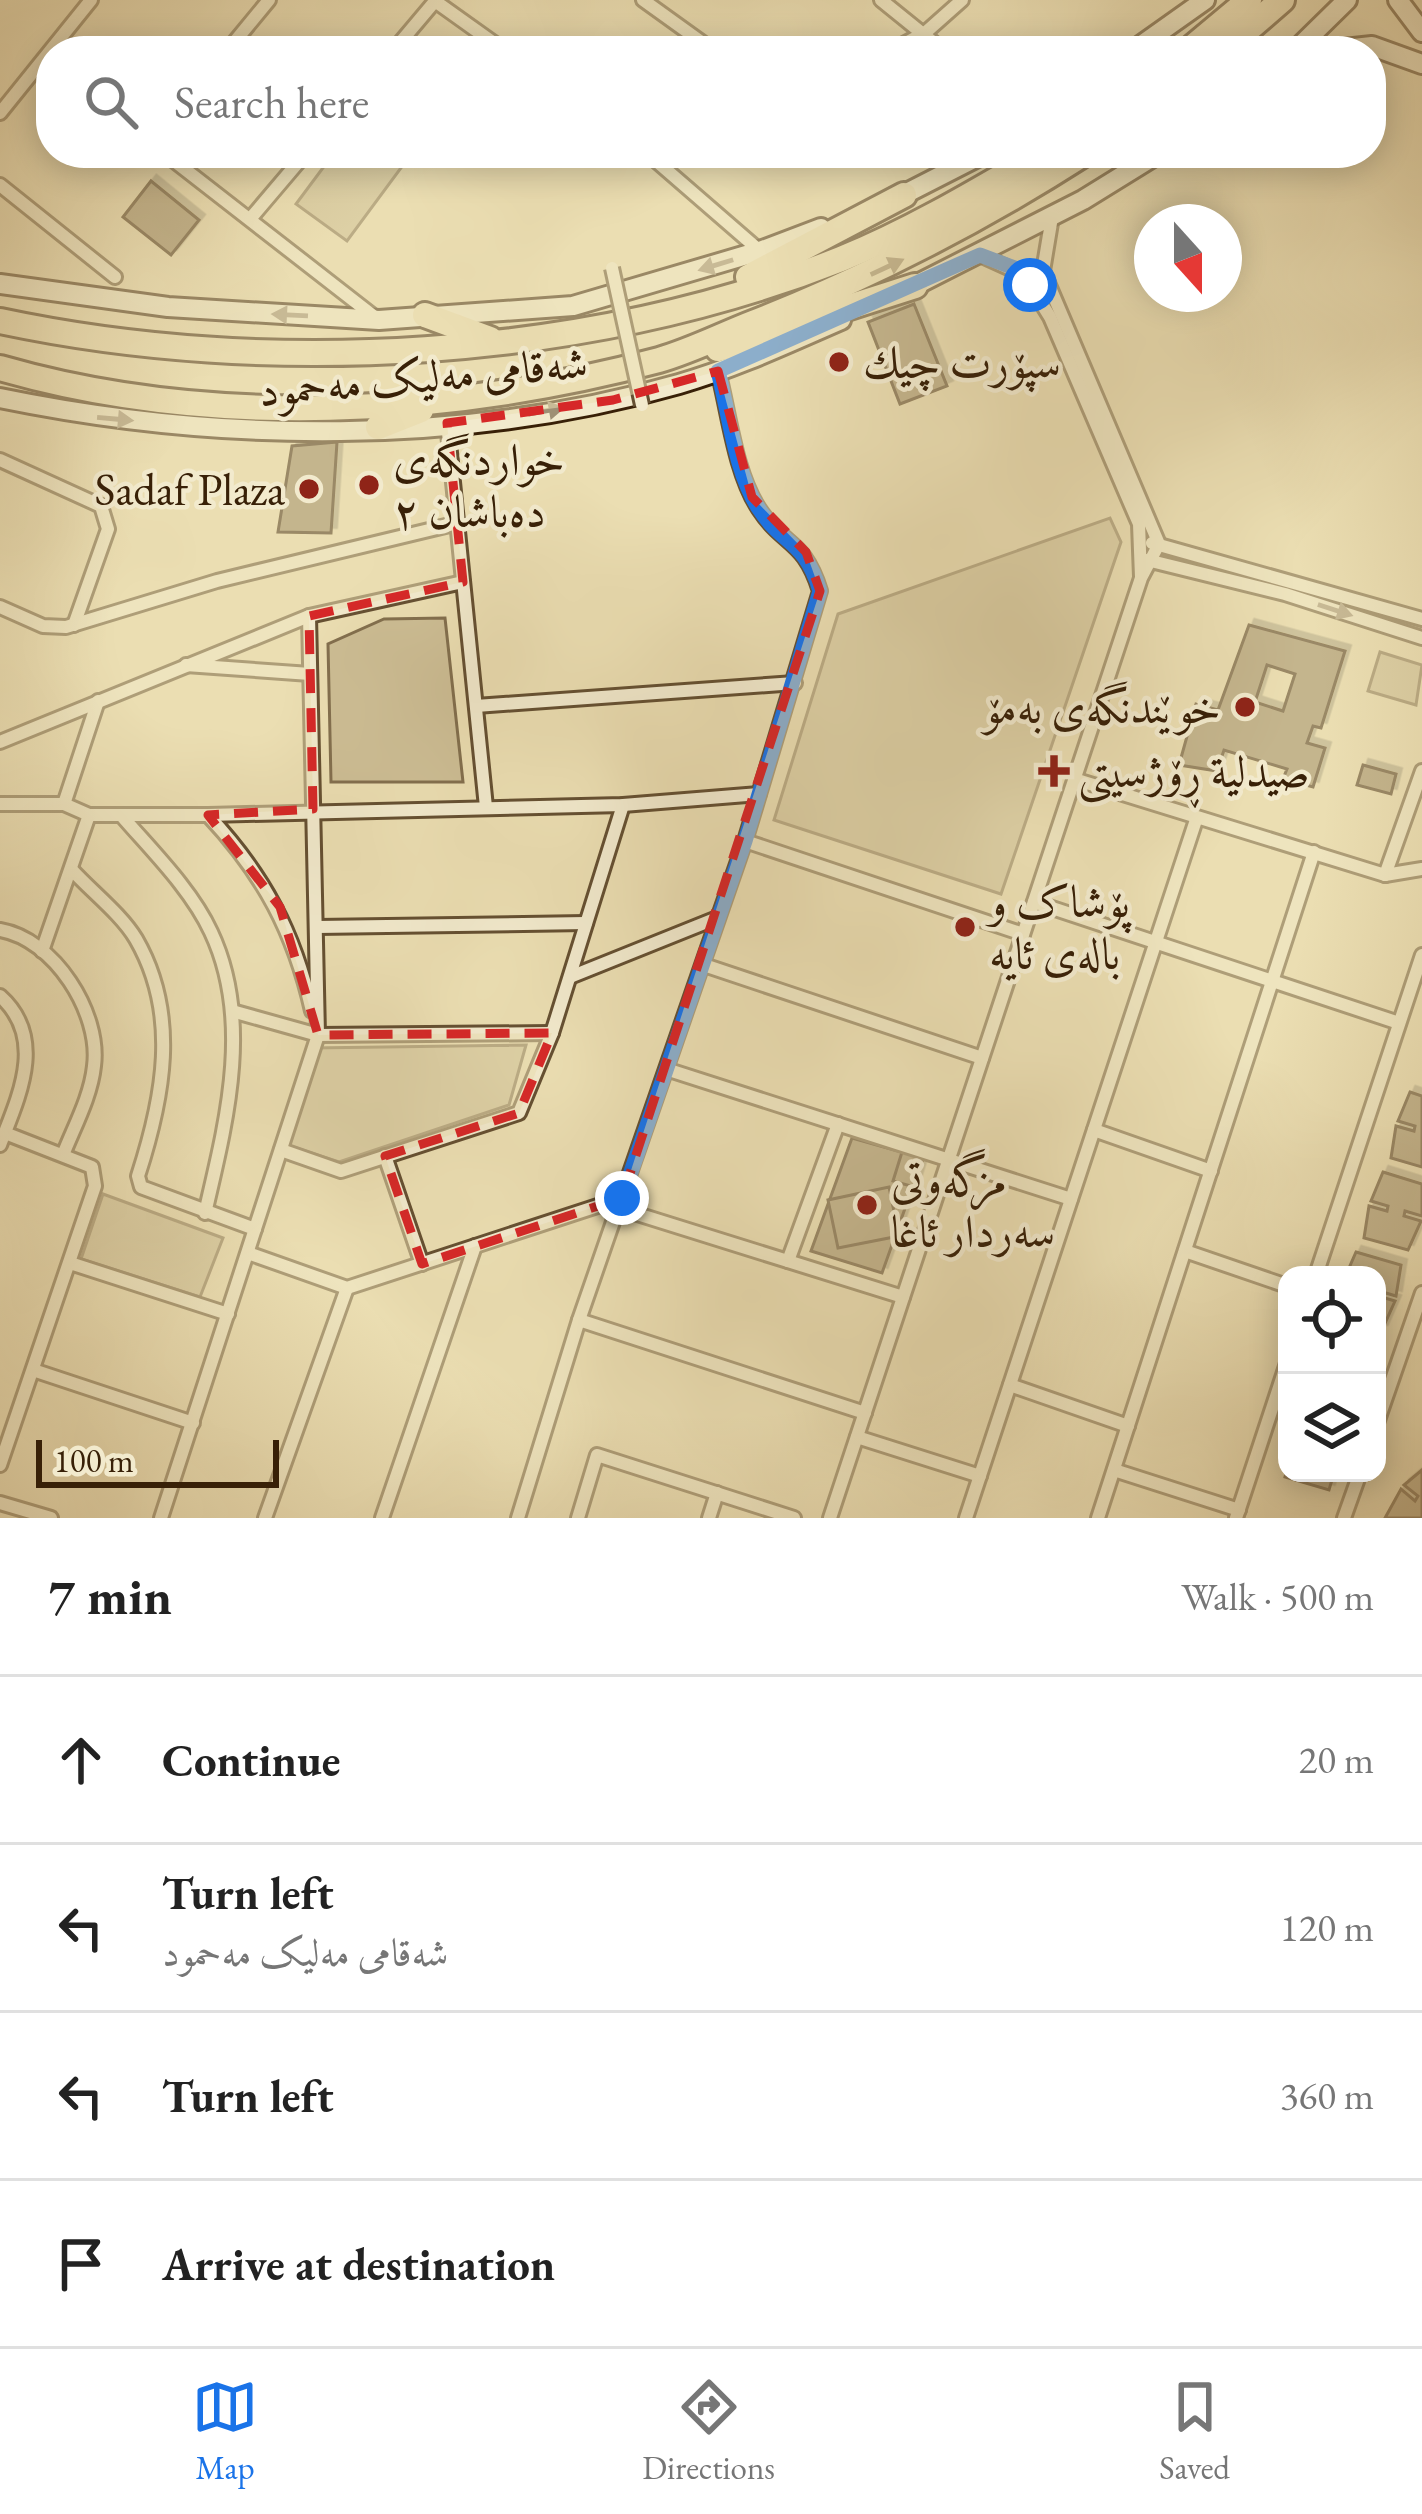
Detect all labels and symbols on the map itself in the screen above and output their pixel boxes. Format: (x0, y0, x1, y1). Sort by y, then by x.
north arrow (1134, 204, 1242, 312)
one-way arrow (697, 257, 734, 275)
one-way arrow (870, 257, 905, 277)
route start (1003, 258, 1057, 312)
one-way arrow (271, 305, 308, 324)
street label: شەقامی مەلیک مەحمود (256, 333, 590, 419)
place label: سپۆرت چيك (863, 333, 1061, 393)
marker: سپۆرت چيك (826, 349, 852, 375)
one-way arrow (527, 401, 565, 419)
one-way arrow (97, 410, 134, 429)
place label: خواردنگەی دەباشان ٢ (393, 430, 565, 540)
place label: Sadaf Plaza (94, 460, 285, 518)
marker: خواردنگەی دەباشان ٢ (356, 472, 382, 498)
marker: Sadaf Plaza (296, 476, 322, 502)
one-way arrow (1317, 601, 1354, 620)
place label: خوێندنگەی بەمۆ (980, 678, 1221, 736)
marker: خوێندنگەی بەمۆ (1232, 694, 1258, 720)
place label: صيدلية ڕۆژسیتی (1078, 742, 1310, 808)
marker: صيدلية ڕۆژسیتی (1041, 758, 1067, 784)
place label: پۆشاک و بالەی ئایە (985, 872, 1132, 982)
marker: پۆشاک و بالەی ئایە (952, 914, 978, 940)
place label: مزگەوتی سەردار ئاغا (891, 1148, 1055, 1260)
route end (595, 1171, 649, 1225)
marker: مزگەوتی سەردار ئاغا (854, 1192, 880, 1218)
scale bar (36, 1434, 279, 1487)

